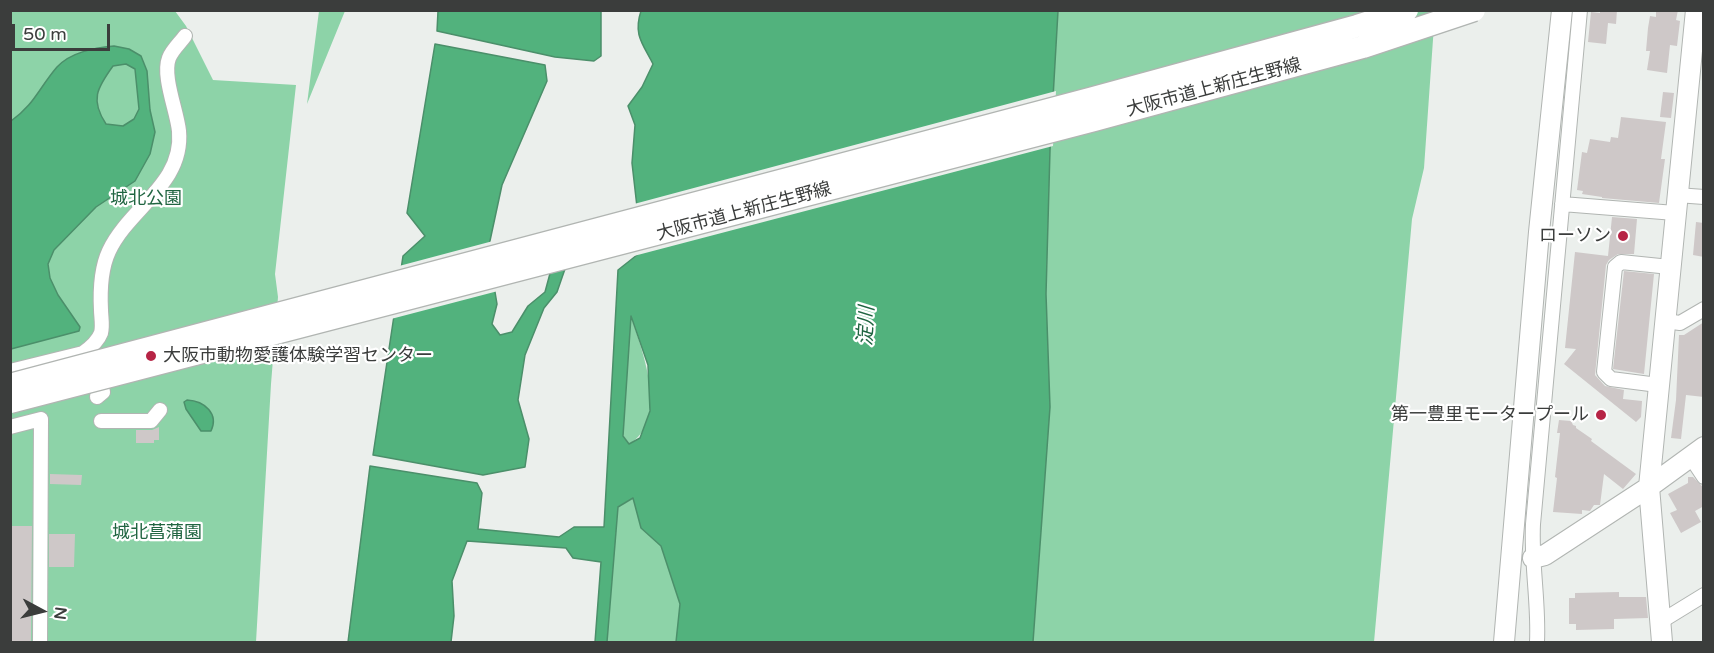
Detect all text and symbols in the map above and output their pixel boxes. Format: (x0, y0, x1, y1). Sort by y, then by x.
scale bar (15, 12, 112, 50)
text: 50 m (23, 23, 67, 45)
street label: 大阪市道上新庄生野線 (1124, 54, 1304, 122)
street label: 大阪市道上新庄生野線 (654, 178, 834, 246)
park label: 城北公園 (110, 188, 182, 210)
place label: ローソン (1539, 225, 1611, 247)
marker: ローソン (1616, 229, 1630, 243)
water label: 淀川 (854, 305, 880, 347)
place label: 大阪市動物愛護体験学習センター (163, 345, 433, 367)
marker: 大阪市動物愛護体験学習センター (144, 349, 158, 363)
place label: 第一豊里モータープール (1391, 404, 1589, 426)
marker: 第一豊里モータープール (1594, 408, 1608, 422)
park label: 城北菖蒲園 (112, 522, 202, 544)
north arrow (12, 581, 72, 641)
text: N (49, 606, 71, 621)

